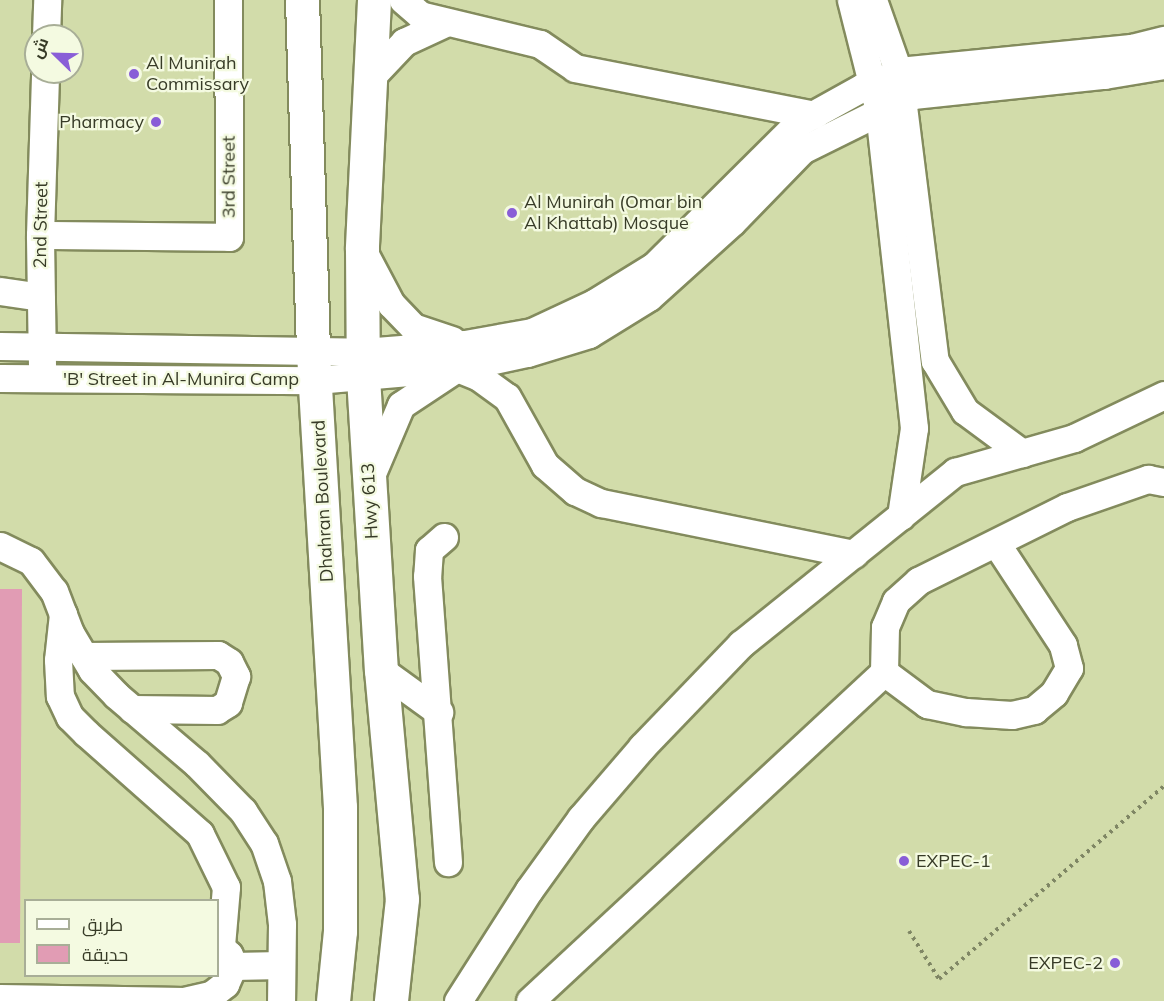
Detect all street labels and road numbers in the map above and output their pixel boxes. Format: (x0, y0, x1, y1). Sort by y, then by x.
street label: 3rd Street (218, 136, 240, 218)
street label: 2nd Street (29, 182, 53, 268)
street label: 'B' Street in Al-Munira Camp (63, 368, 299, 390)
street label: Dhahran Boulevard (308, 419, 338, 583)
street label: Hwy 613 (357, 462, 383, 540)

